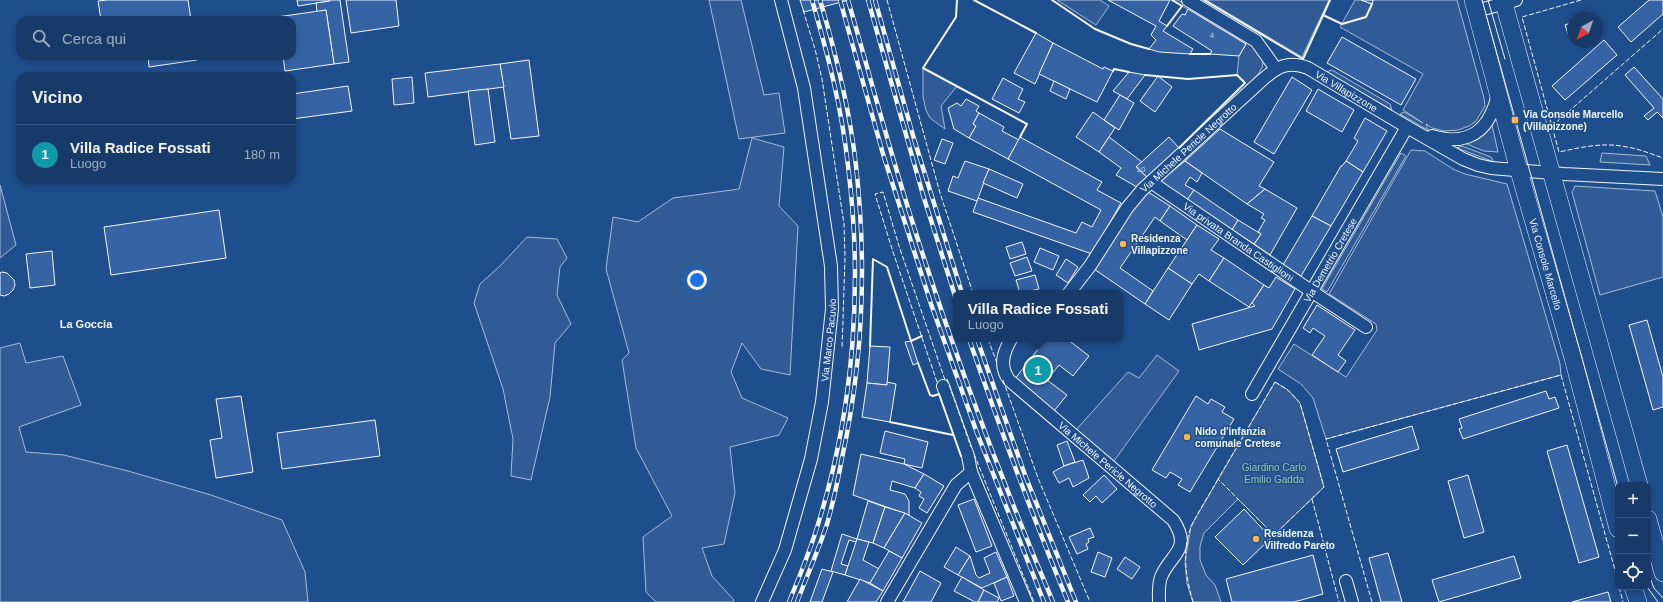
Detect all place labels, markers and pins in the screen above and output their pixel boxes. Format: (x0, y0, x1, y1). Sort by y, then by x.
place label: Via Console Marcello (Villapizzone) (1523, 109, 1623, 132)
marker: Via Console Marcello (Villapizzone) (1510, 115, 1520, 125)
place label: Residenza Villapizzone (1131, 233, 1188, 256)
marker: Residenza Villapizzone (1118, 239, 1128, 249)
pin: 1 (1025, 355, 1051, 385)
place label: Nido d'infanzia comunale Cretese (1195, 426, 1282, 449)
marker: Nido d'infanzia comunale Cretese (1182, 432, 1192, 442)
place label: Residenza Vilfredo Pareto (1264, 528, 1335, 551)
marker: Residenza Vilfredo Pareto (1251, 534, 1261, 544)

